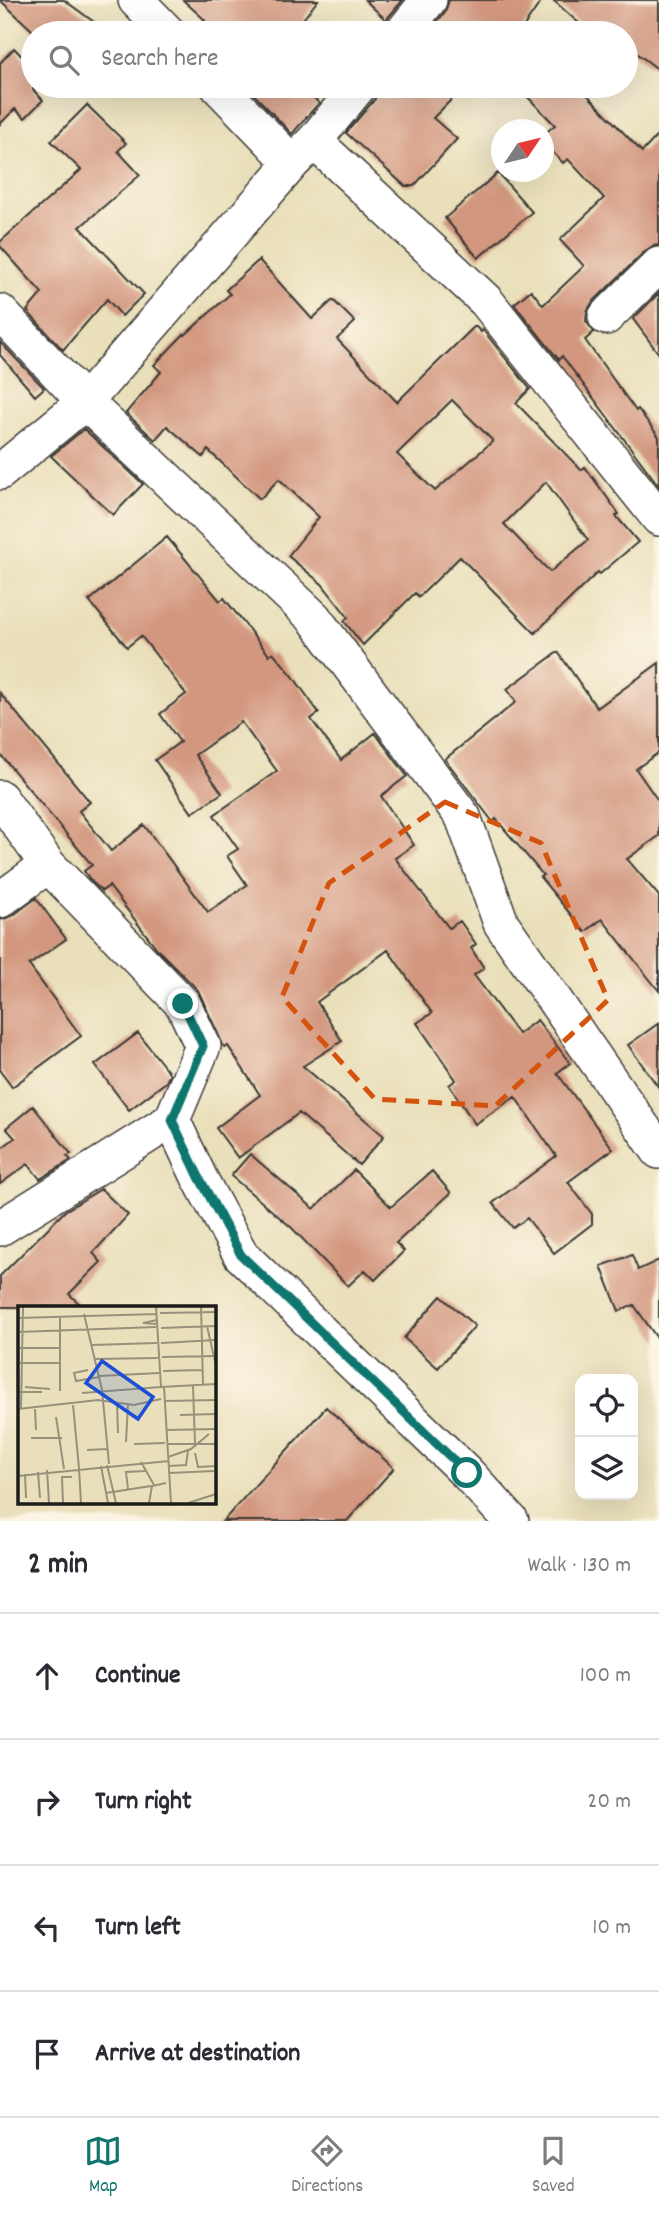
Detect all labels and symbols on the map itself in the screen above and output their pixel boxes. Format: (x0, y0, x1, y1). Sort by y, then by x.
north arrow (491, 119, 554, 182)
route end (167, 988, 198, 1019)
inset map (18, 1306, 215, 1504)
route start (451, 1457, 482, 1488)

